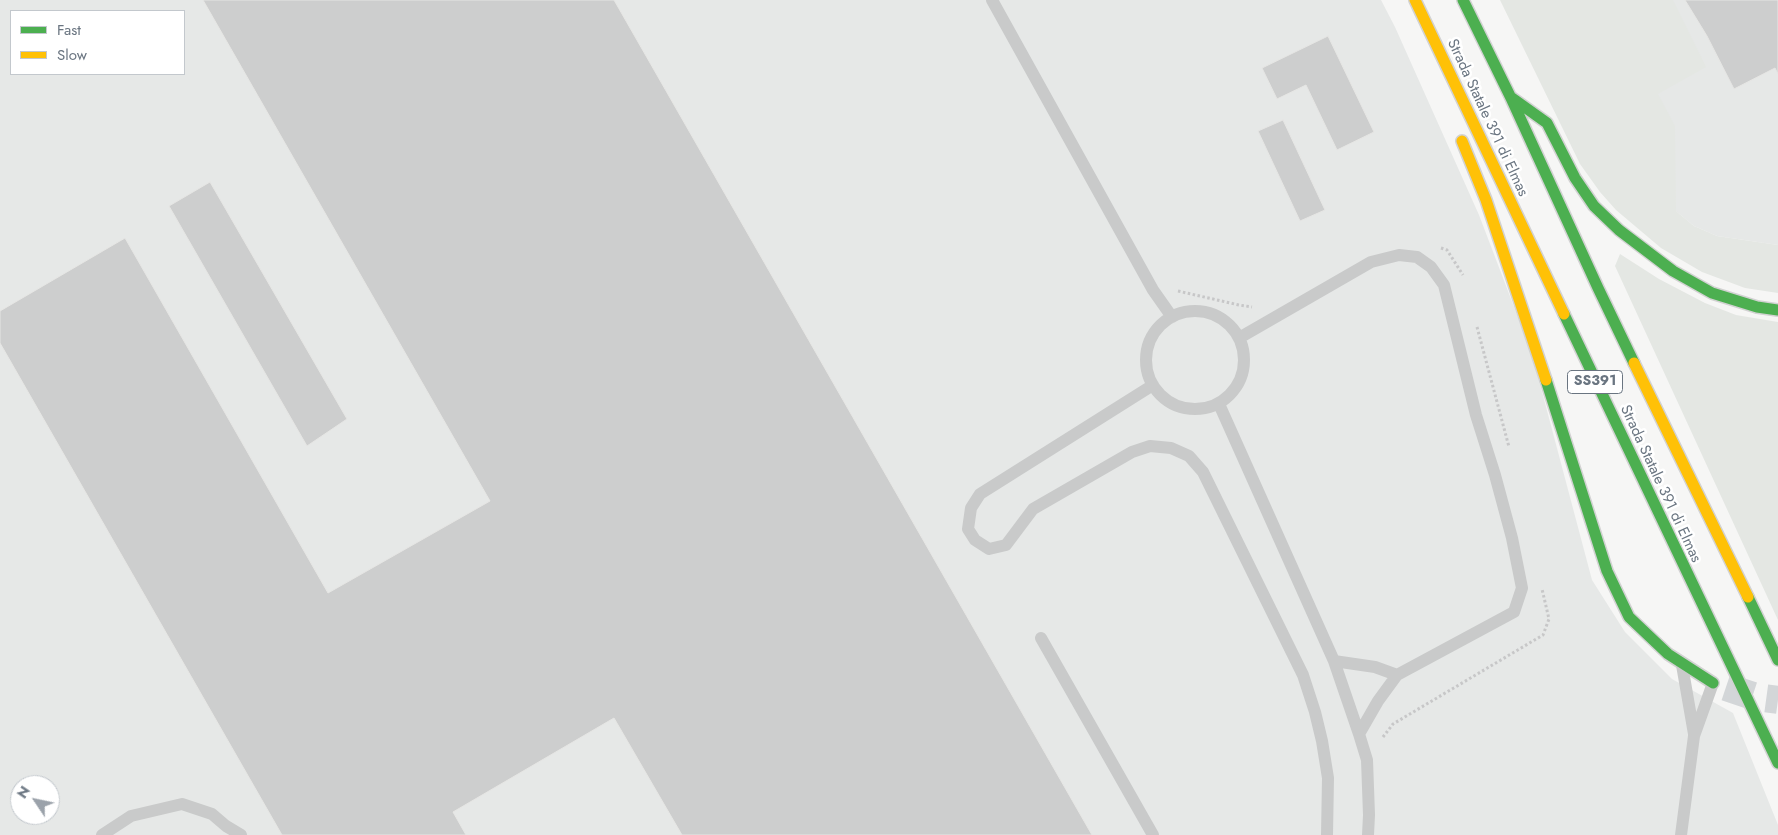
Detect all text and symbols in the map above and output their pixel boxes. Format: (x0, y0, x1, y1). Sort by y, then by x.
legend (10, 10, 185, 75)
text: Fast (57, 19, 81, 41)
street label: Strada Statale 391 di Elmas (1443, 36, 1531, 200)
text: Slow (57, 44, 87, 66)
road number: SS391 (1568, 371, 1622, 394)
street label: Strada Statale 391 di Elmas (1616, 402, 1704, 566)
north arrow (10, 775, 60, 825)
text: N (12, 782, 35, 802)

